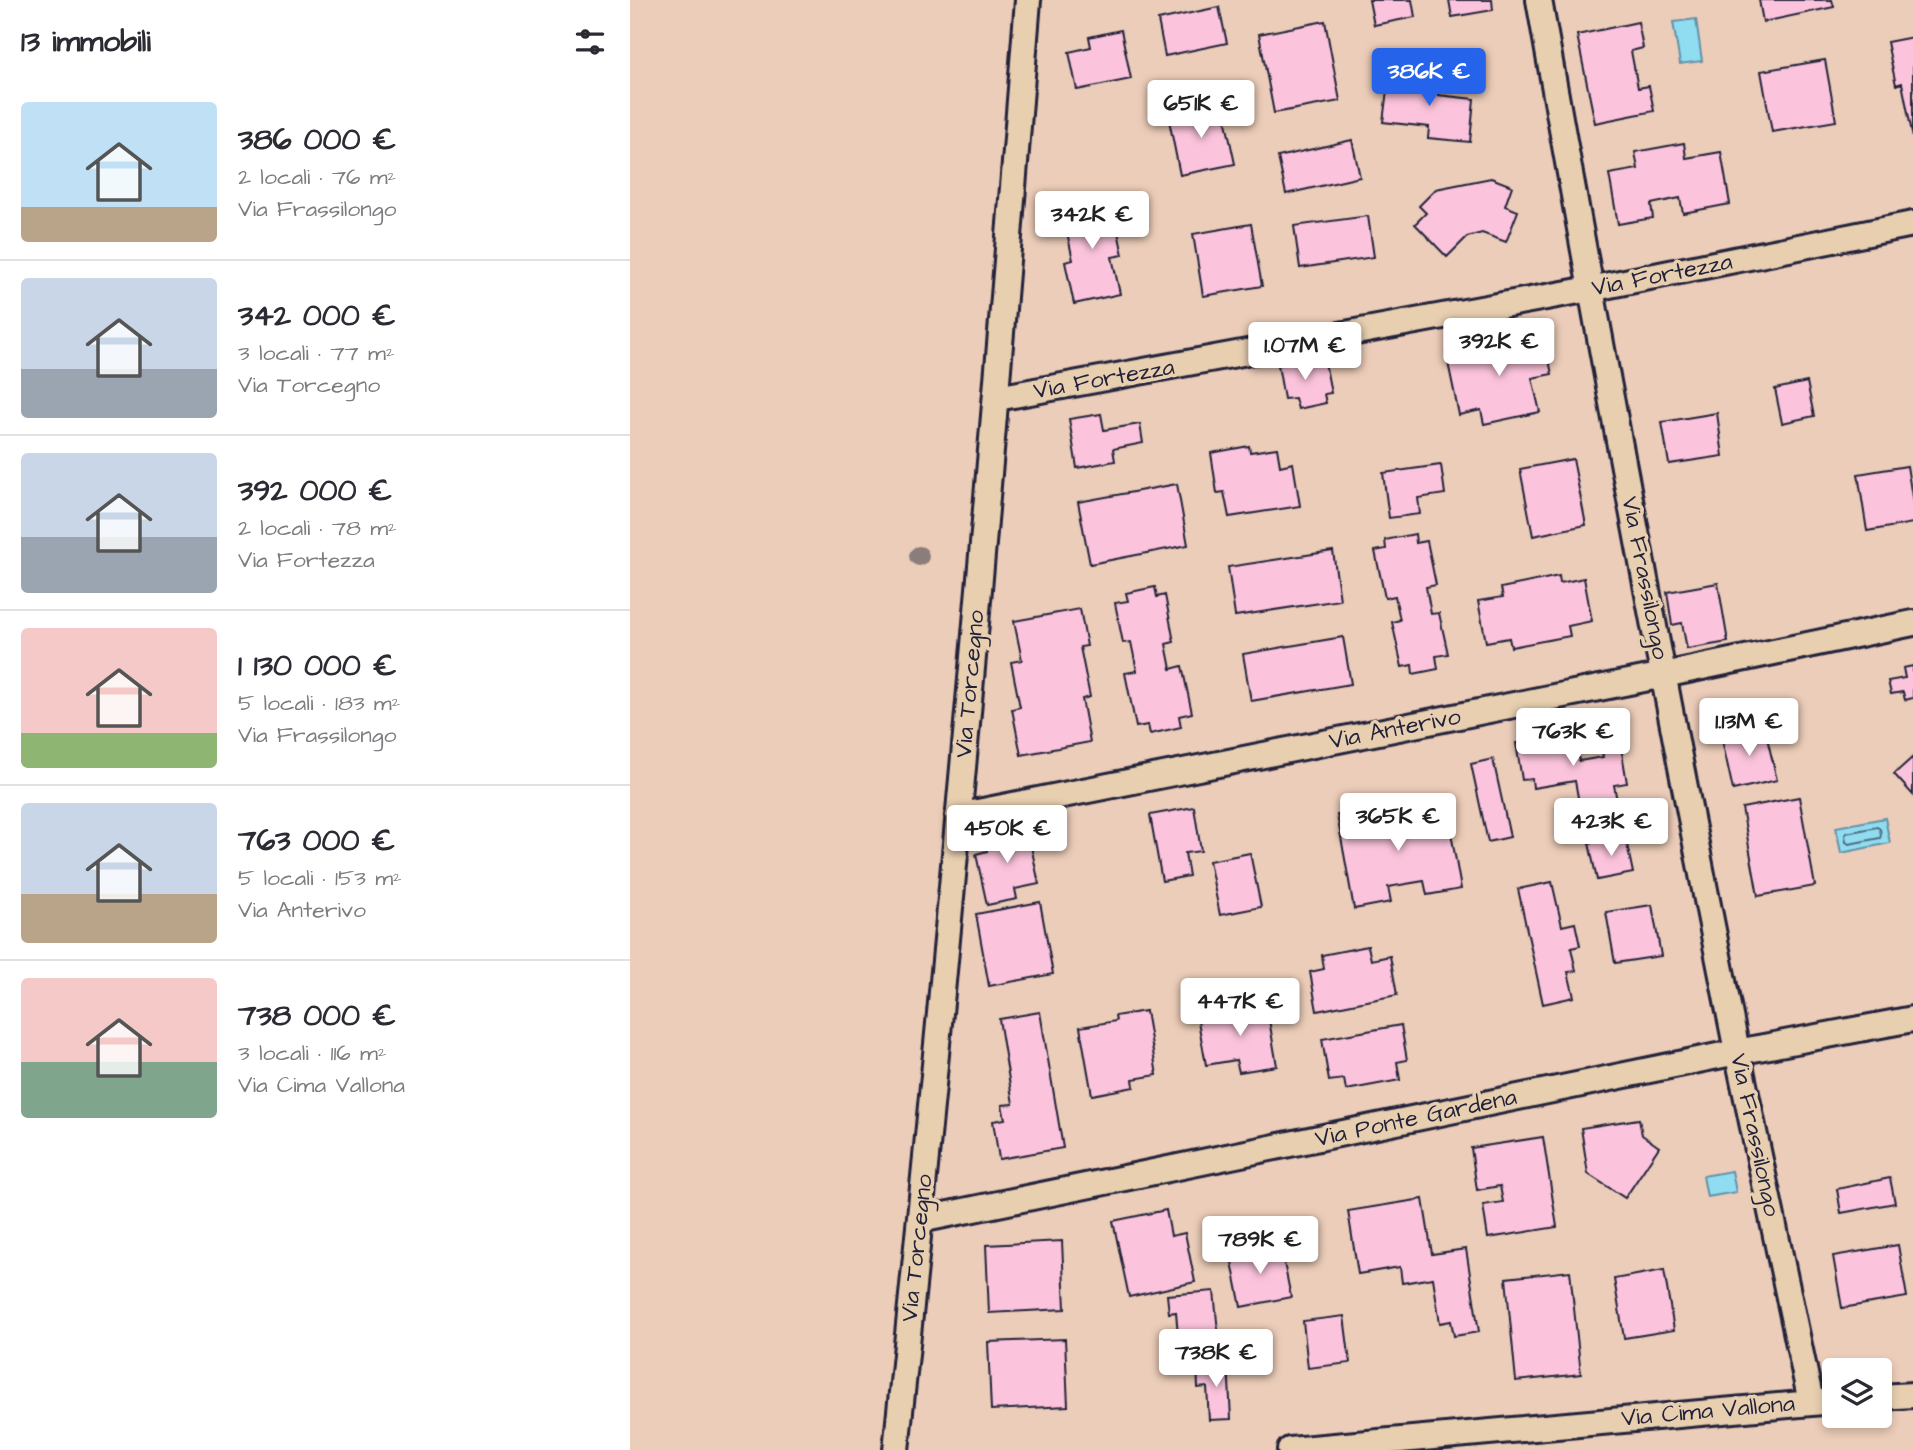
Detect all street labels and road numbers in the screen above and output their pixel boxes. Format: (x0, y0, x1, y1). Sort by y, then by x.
street label: Via Fortezza (1589, 245, 1735, 305)
street label: Via Fortezza (1031, 350, 1177, 408)
street label: Via Frassilongo (1612, 494, 1678, 663)
street label: Via Torcegno (947, 608, 994, 759)
street label: Via Anterivo (1326, 699, 1464, 758)
street label: Via Frassilongo (1720, 1051, 1789, 1220)
street label: Via Ponte Gardena (1312, 1080, 1520, 1156)
street label: Via Torcegno (892, 1172, 943, 1324)
street label: Via Cima Vallona (1620, 1386, 1796, 1436)

